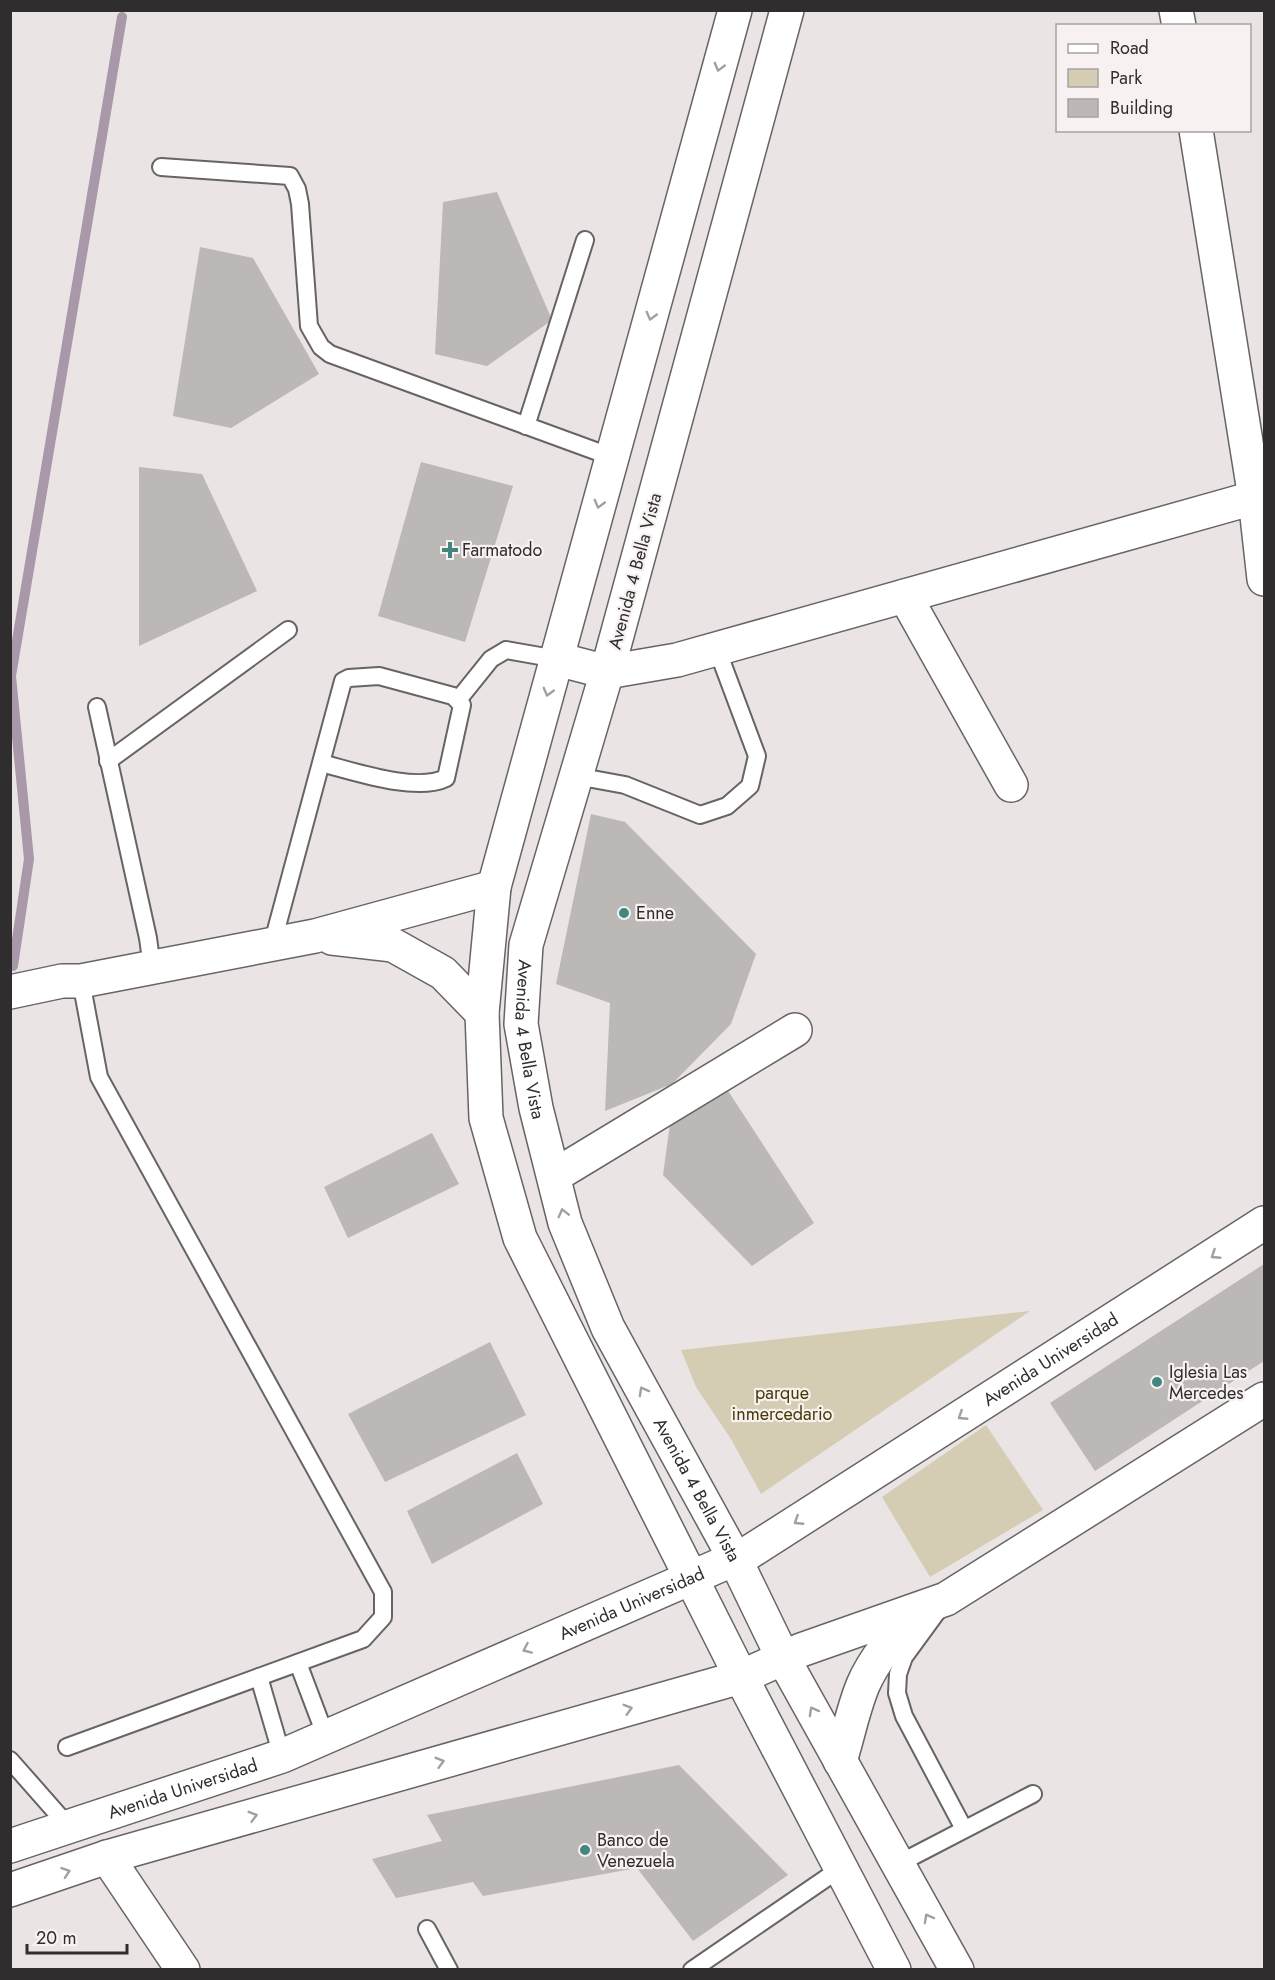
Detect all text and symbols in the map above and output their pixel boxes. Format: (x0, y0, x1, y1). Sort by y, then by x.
legend (1056, 24, 1251, 132)
text: Road (1110, 35, 1149, 61)
one-way arrow (714, 62, 727, 72)
text: Park (1110, 65, 1142, 91)
text: Building (1110, 95, 1173, 121)
one-way arrow (646, 310, 658, 321)
street label: Avenida 4 Bella Vista (602, 490, 668, 652)
one-way arrow (594, 499, 607, 509)
place label: Farmatodo (462, 537, 542, 563)
marker: Farmatodo (443, 543, 457, 557)
one-way arrow (543, 686, 555, 697)
place label: Enne (636, 900, 674, 926)
marker: Enne (617, 906, 631, 920)
street label: Avenida 4 Bella Vista (508, 959, 551, 1122)
one-way arrow (557, 1209, 570, 1219)
one-way arrow (1211, 1248, 1222, 1259)
street label: Avenida Universidad (978, 1306, 1123, 1412)
place label: Iglesia Las Mercedes (1169, 1359, 1247, 1406)
marker: Iglesia Las Mercedes (1150, 1375, 1164, 1389)
park label: parque inmercedario (732, 1380, 833, 1427)
one-way arrow (639, 1387, 650, 1397)
one-way arrow (958, 1409, 969, 1420)
street label: Avenida 4 Bella Vista (647, 1413, 747, 1567)
one-way arrow (794, 1514, 804, 1526)
street label: Avenida Universidad (555, 1561, 709, 1647)
one-way arrow (523, 1642, 534, 1654)
one-way arrow (622, 1704, 633, 1716)
one-way arrow (809, 1707, 820, 1718)
street label: Avenida Universidad (105, 1752, 261, 1826)
one-way arrow (435, 1757, 445, 1770)
one-way arrow (247, 1811, 258, 1823)
place label: Banco de Venezuela (597, 1827, 675, 1874)
marker: Banco de Venezuela (578, 1843, 592, 1857)
one-way arrow (60, 1866, 71, 1879)
one-way arrow (924, 1914, 935, 1925)
scale bar (27, 1917, 128, 1955)
text: 20 m (36, 1925, 76, 1951)

